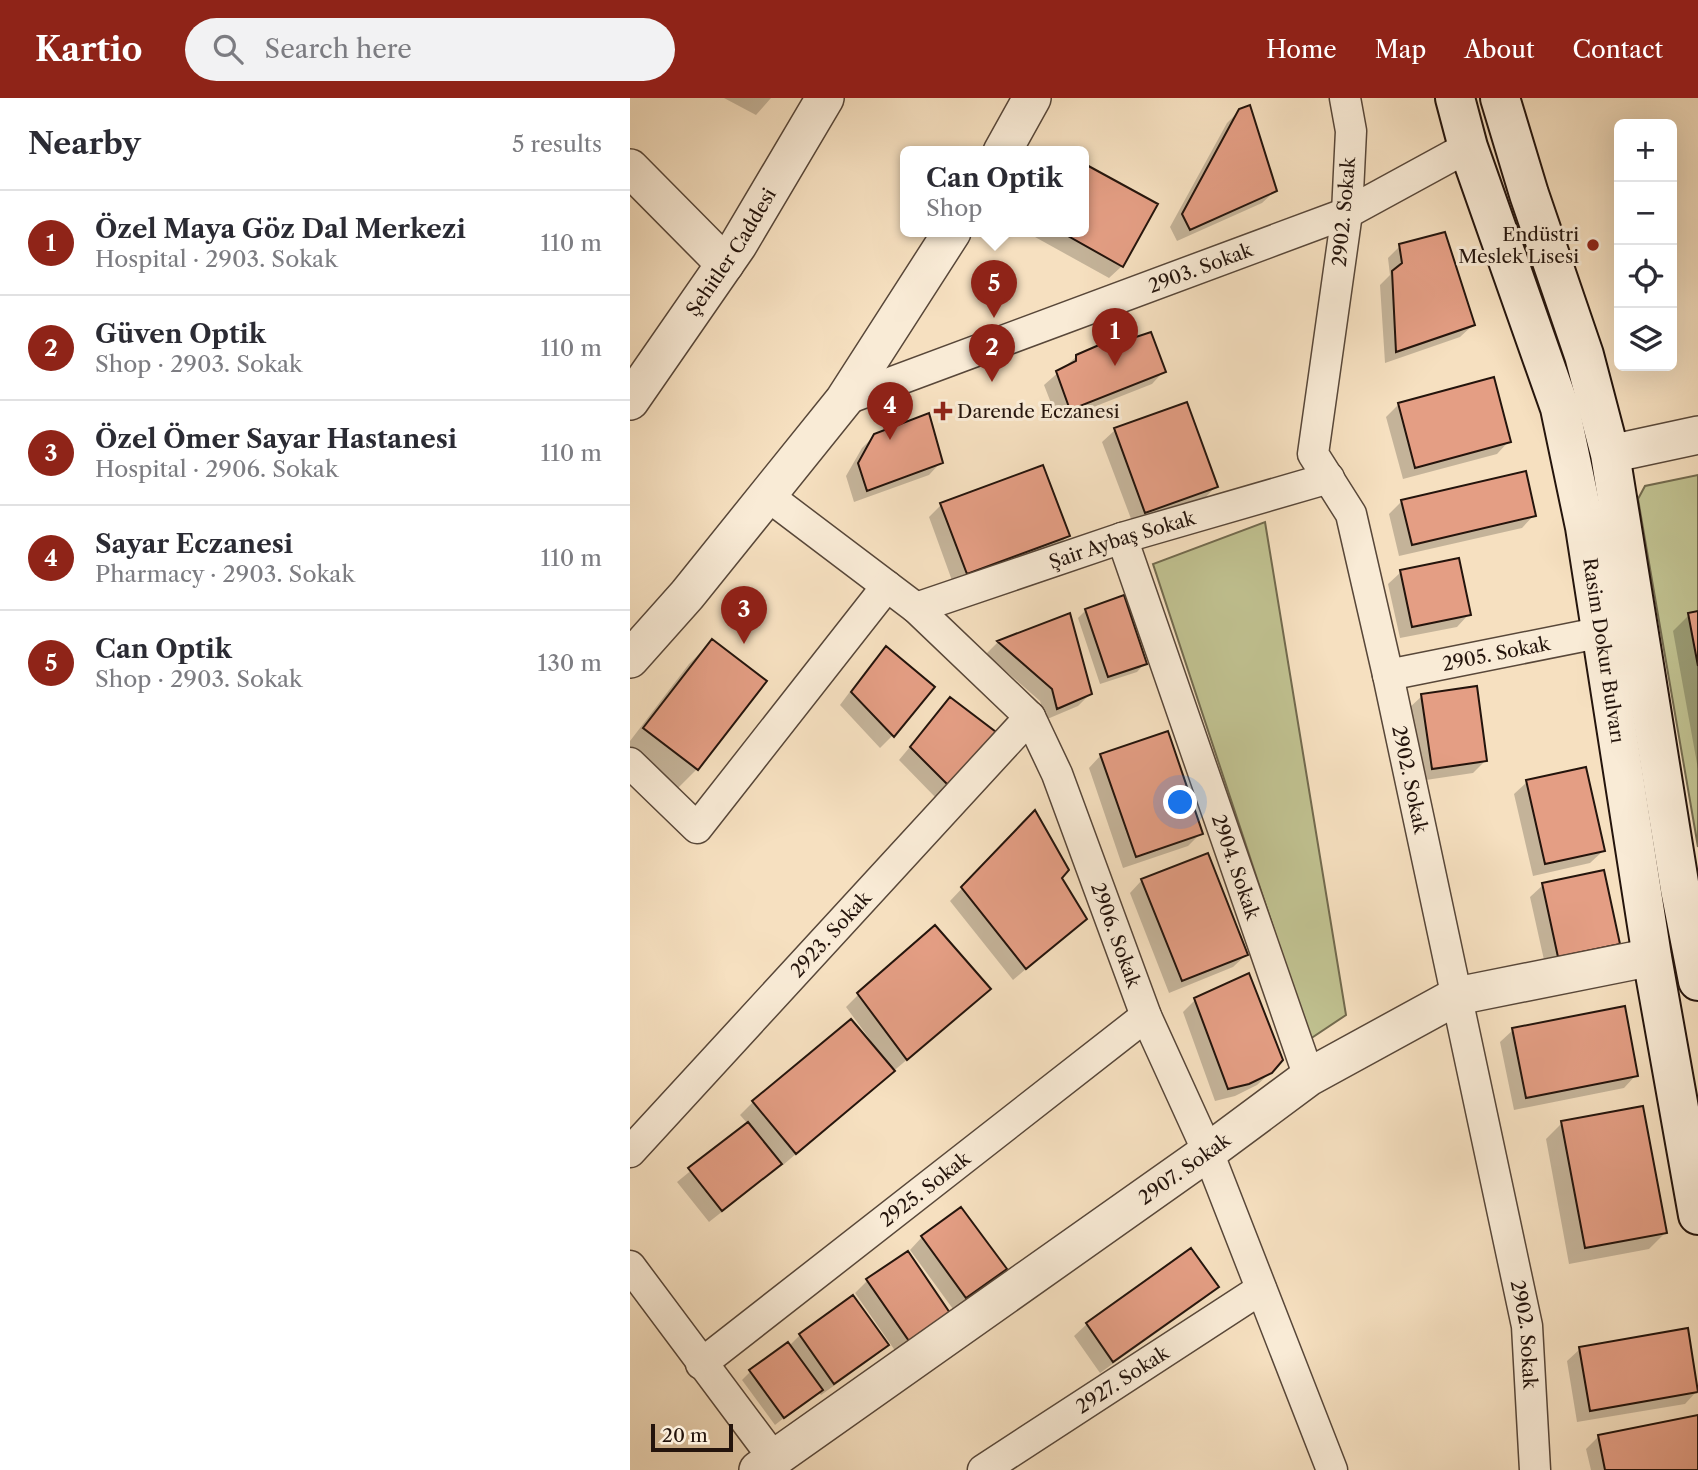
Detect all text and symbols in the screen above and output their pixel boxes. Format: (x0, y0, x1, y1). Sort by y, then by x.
search box (185, 18, 675, 81)
text: Kartio (35, 29, 143, 70)
icon: search (209, 30, 247, 68)
text: Search here (265, 33, 412, 65)
text: Home (1266, 35, 1337, 64)
text: Map (1375, 35, 1426, 64)
text: About (1464, 35, 1535, 64)
text: Contact (1573, 35, 1663, 64)
map controls (1614, 119, 1677, 371)
button: + (1614, 119, 1677, 182)
text: Nearby (28, 125, 141, 162)
text: 5 results (512, 130, 602, 158)
popup (900, 146, 1089, 237)
street label: 2902. Sokak (1328, 155, 1360, 268)
text: Can Optik (926, 162, 1063, 194)
button: − (1614, 182, 1677, 245)
street label: Şehitler Caddesi (681, 184, 781, 320)
text: Shop (926, 194, 983, 222)
text: Özel Maya Göz Dal Merkezi (95, 213, 466, 245)
place label: Endüstri Meslek Lisesi (1458, 223, 1579, 268)
text: 1 (46, 229, 56, 257)
text: 110 m (541, 229, 602, 257)
street label: 2903. Sokak (1145, 237, 1256, 297)
marker: Endüstri Meslek Lisesi (1585, 237, 1601, 253)
text: Hospital · 2903. Sokak (95, 245, 338, 273)
button: locate (1614, 245, 1677, 308)
pin: 5 (971, 260, 1017, 318)
pin: 1 (1092, 308, 1138, 366)
button: layers (1614, 308, 1677, 371)
text: Güven Optik (95, 318, 266, 350)
pin: 2 (969, 324, 1015, 382)
text: 2 (44, 334, 58, 362)
text: 110 m (541, 334, 602, 362)
text: Shop · 2903. Sokak (95, 350, 302, 378)
pin: 4 (867, 382, 913, 440)
place label: Darende Eczanesi (957, 400, 1120, 423)
marker: Darende Eczanesi (935, 403, 951, 419)
text: Özel Ömer Sayar Hastanesi (95, 423, 457, 455)
text: 3 (45, 439, 58, 467)
text: 110 m (541, 439, 602, 467)
text: Hospital · 2906. Sokak (95, 455, 338, 483)
street label: Şair Aybaş Sokak (1046, 506, 1199, 574)
text: Sayar Eczanesi (95, 528, 293, 560)
text: 4 (44, 544, 58, 572)
text: 110 m (541, 544, 602, 572)
street label: Rasim Dokur Bulvarı (1578, 556, 1630, 745)
text: Pharmacy · 2903. Sokak (95, 560, 355, 588)
pin: 3 (721, 586, 767, 644)
street label: 2905. Sokak (1440, 631, 1553, 675)
text: Can Optik (95, 633, 232, 665)
text: 5 (45, 649, 57, 677)
text: 130 m (538, 649, 602, 677)
text: Shop · 2903. Sokak (95, 665, 302, 693)
street label: 2902. Sokak (1388, 723, 1433, 836)
your location (1163, 785, 1197, 819)
street label: 2904. Sokak (1207, 811, 1265, 923)
street label: 2906. Sokak (1086, 879, 1146, 992)
street label: 2923. Sokak (785, 886, 876, 982)
street label: 2907. Sokak (1134, 1128, 1235, 1209)
street label: 2925. Sokak (875, 1146, 975, 1231)
street label: 2902. Sokak (1506, 1278, 1542, 1391)
street label: 2927. Sokak (1071, 1340, 1174, 1418)
scale bar (651, 1421, 733, 1453)
text: 20 m (662, 1424, 708, 1447)

